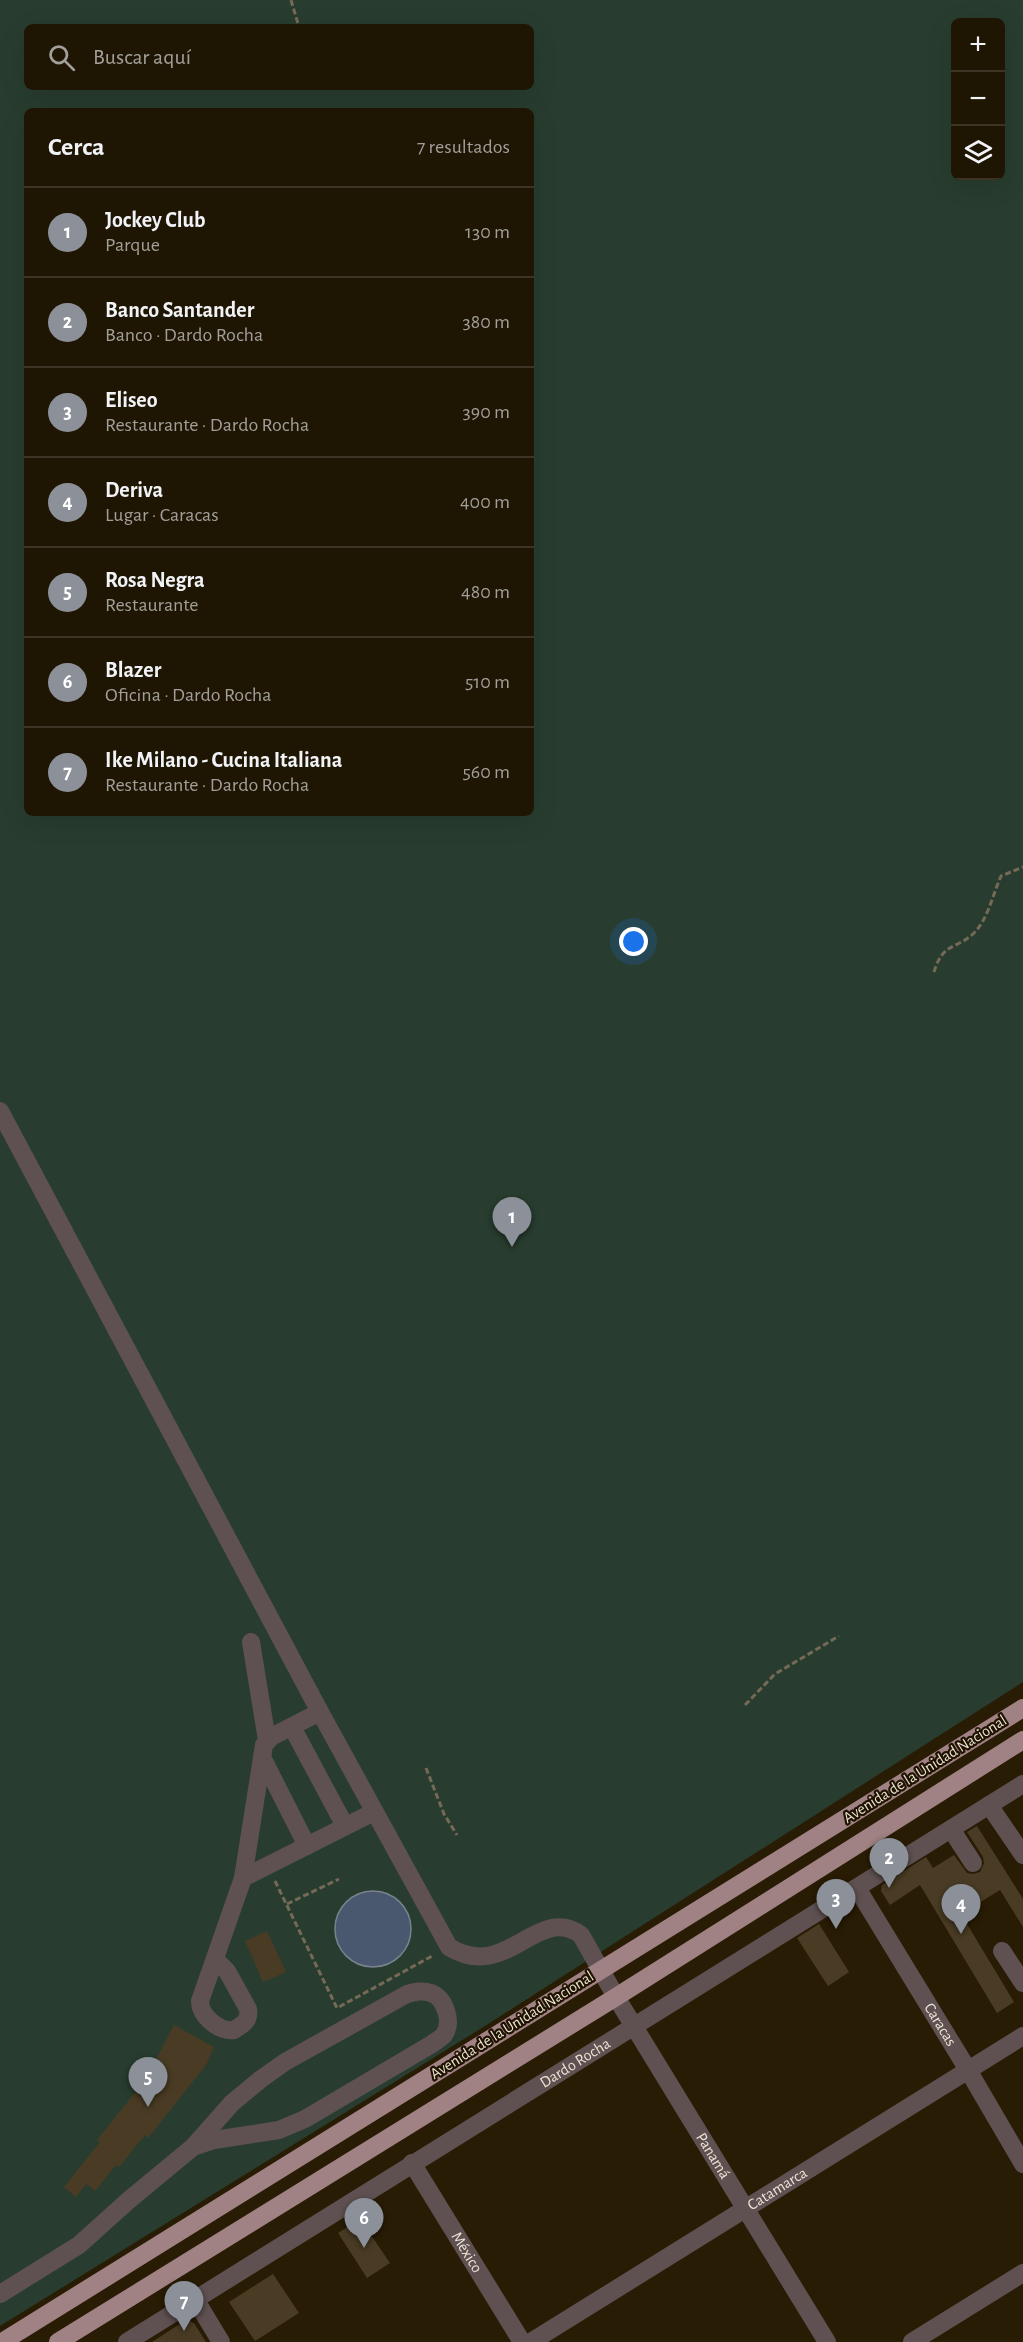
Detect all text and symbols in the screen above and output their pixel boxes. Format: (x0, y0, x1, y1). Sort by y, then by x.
map controls (951, 18, 1005, 180)
button: + (951, 18, 1005, 72)
search box (24, 24, 534, 90)
icon: search (45, 41, 78, 74)
text: Buscar aquí (93, 46, 191, 68)
button: − (951, 72, 1005, 126)
button: layers (951, 126, 1005, 180)
text: Cerca (48, 134, 105, 160)
text: 7 resultados (417, 137, 510, 157)
text: Jockey Club (105, 209, 206, 231)
text: 1 (64, 222, 71, 242)
text: 130 m (465, 222, 510, 242)
text: Parque (105, 235, 160, 255)
text: Banco Santander (105, 299, 254, 321)
text: 2 (63, 312, 72, 332)
text: 380 m (462, 312, 510, 332)
text: Banco · Dardo Rocha (105, 325, 263, 345)
text: Eliseo (105, 389, 158, 411)
text: 3 (63, 402, 72, 422)
text: 390 m (463, 402, 510, 422)
text: Restaurante · Dardo Rocha (105, 415, 309, 435)
text: Deriva (105, 479, 163, 501)
text: 4 (62, 492, 73, 512)
text: 400 m (460, 492, 510, 512)
text: Lugar · Caracas (105, 505, 219, 525)
text: Rosa Negra (105, 569, 205, 591)
text: 5 (63, 582, 72, 602)
text: 480 m (461, 582, 510, 602)
text: Restaurante (105, 595, 199, 615)
text: Blazer (105, 659, 161, 681)
text: 6 (63, 672, 72, 692)
text: 510 m (465, 672, 510, 692)
text: Oficina · Dardo Rocha (105, 685, 272, 705)
text: Ike Milano - Cucina Italiana (105, 749, 342, 771)
text: 7 (63, 762, 72, 782)
text: 560 m (462, 762, 510, 782)
text: Restaurante · Dardo Rocha (105, 775, 309, 795)
your location (619, 927, 648, 956)
pin: 1 (492, 1198, 532, 1247)
street label: Avenida de la Unidad Nacional (840, 1712, 1010, 1826)
pin: 2 (870, 1838, 908, 1888)
pin: 3 (816, 1880, 856, 1929)
pin: 4 (942, 1884, 980, 1934)
street label: Avenida de la Unidad Nacional (427, 1968, 597, 2082)
street label: Caracas (921, 2000, 959, 2049)
street label: Dardo Rocha (537, 2035, 613, 2091)
pin: 5 (128, 2058, 168, 2107)
street label: Panamá (693, 2130, 733, 2182)
street label: Catamarca (745, 2164, 810, 2213)
pin: 6 (344, 2198, 384, 2248)
street label: México (448, 2229, 486, 2276)
pin: 7 (164, 2282, 204, 2331)

